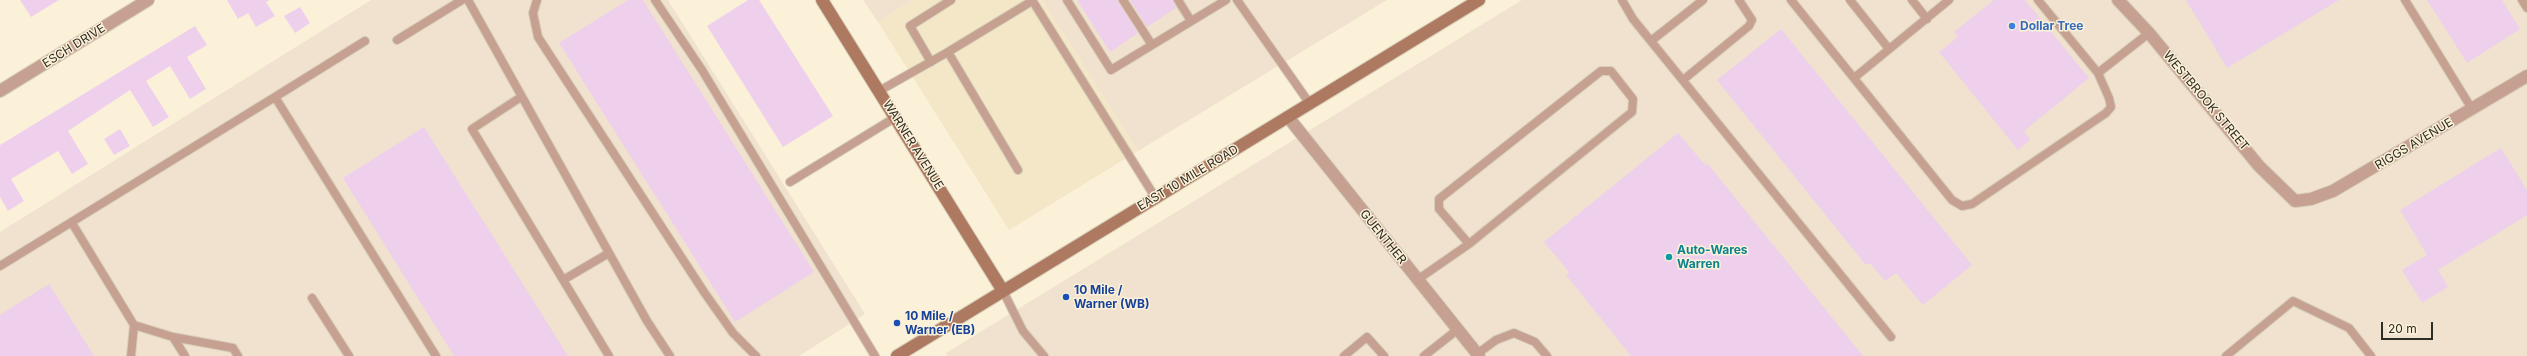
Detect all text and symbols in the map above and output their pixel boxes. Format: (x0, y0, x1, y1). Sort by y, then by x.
place label: Dollar Tree (2020, 19, 2083, 33)
street label: ESCH DRIVE (40, 21, 108, 71)
marker: Dollar Tree (2007, 21, 2017, 31)
street label: WESTBROOK STREET (2160, 48, 2252, 154)
street label: WARNER AVENUE (880, 98, 946, 192)
street label: RIGGS AVENUE (2373, 115, 2455, 173)
street label: EAST 10 MILE ROAD (1135, 142, 1241, 214)
street label: GUENTHER (1357, 207, 1409, 267)
place label: Auto-Wares Warren (1677, 243, 1748, 271)
marker: Auto-Wares Warren (1664, 252, 1674, 262)
place label: 10 Mile / Warner (WB) (1074, 283, 1149, 311)
marker: 10 Mile / Warner (WB) (1061, 292, 1071, 302)
place label: 10 Mile / Warner (EB) (905, 309, 975, 337)
scale bar (2383, 314, 2435, 340)
marker: 10 Mile / Warner (EB) (892, 318, 902, 328)
text: 20 m (2388, 321, 2417, 336)

